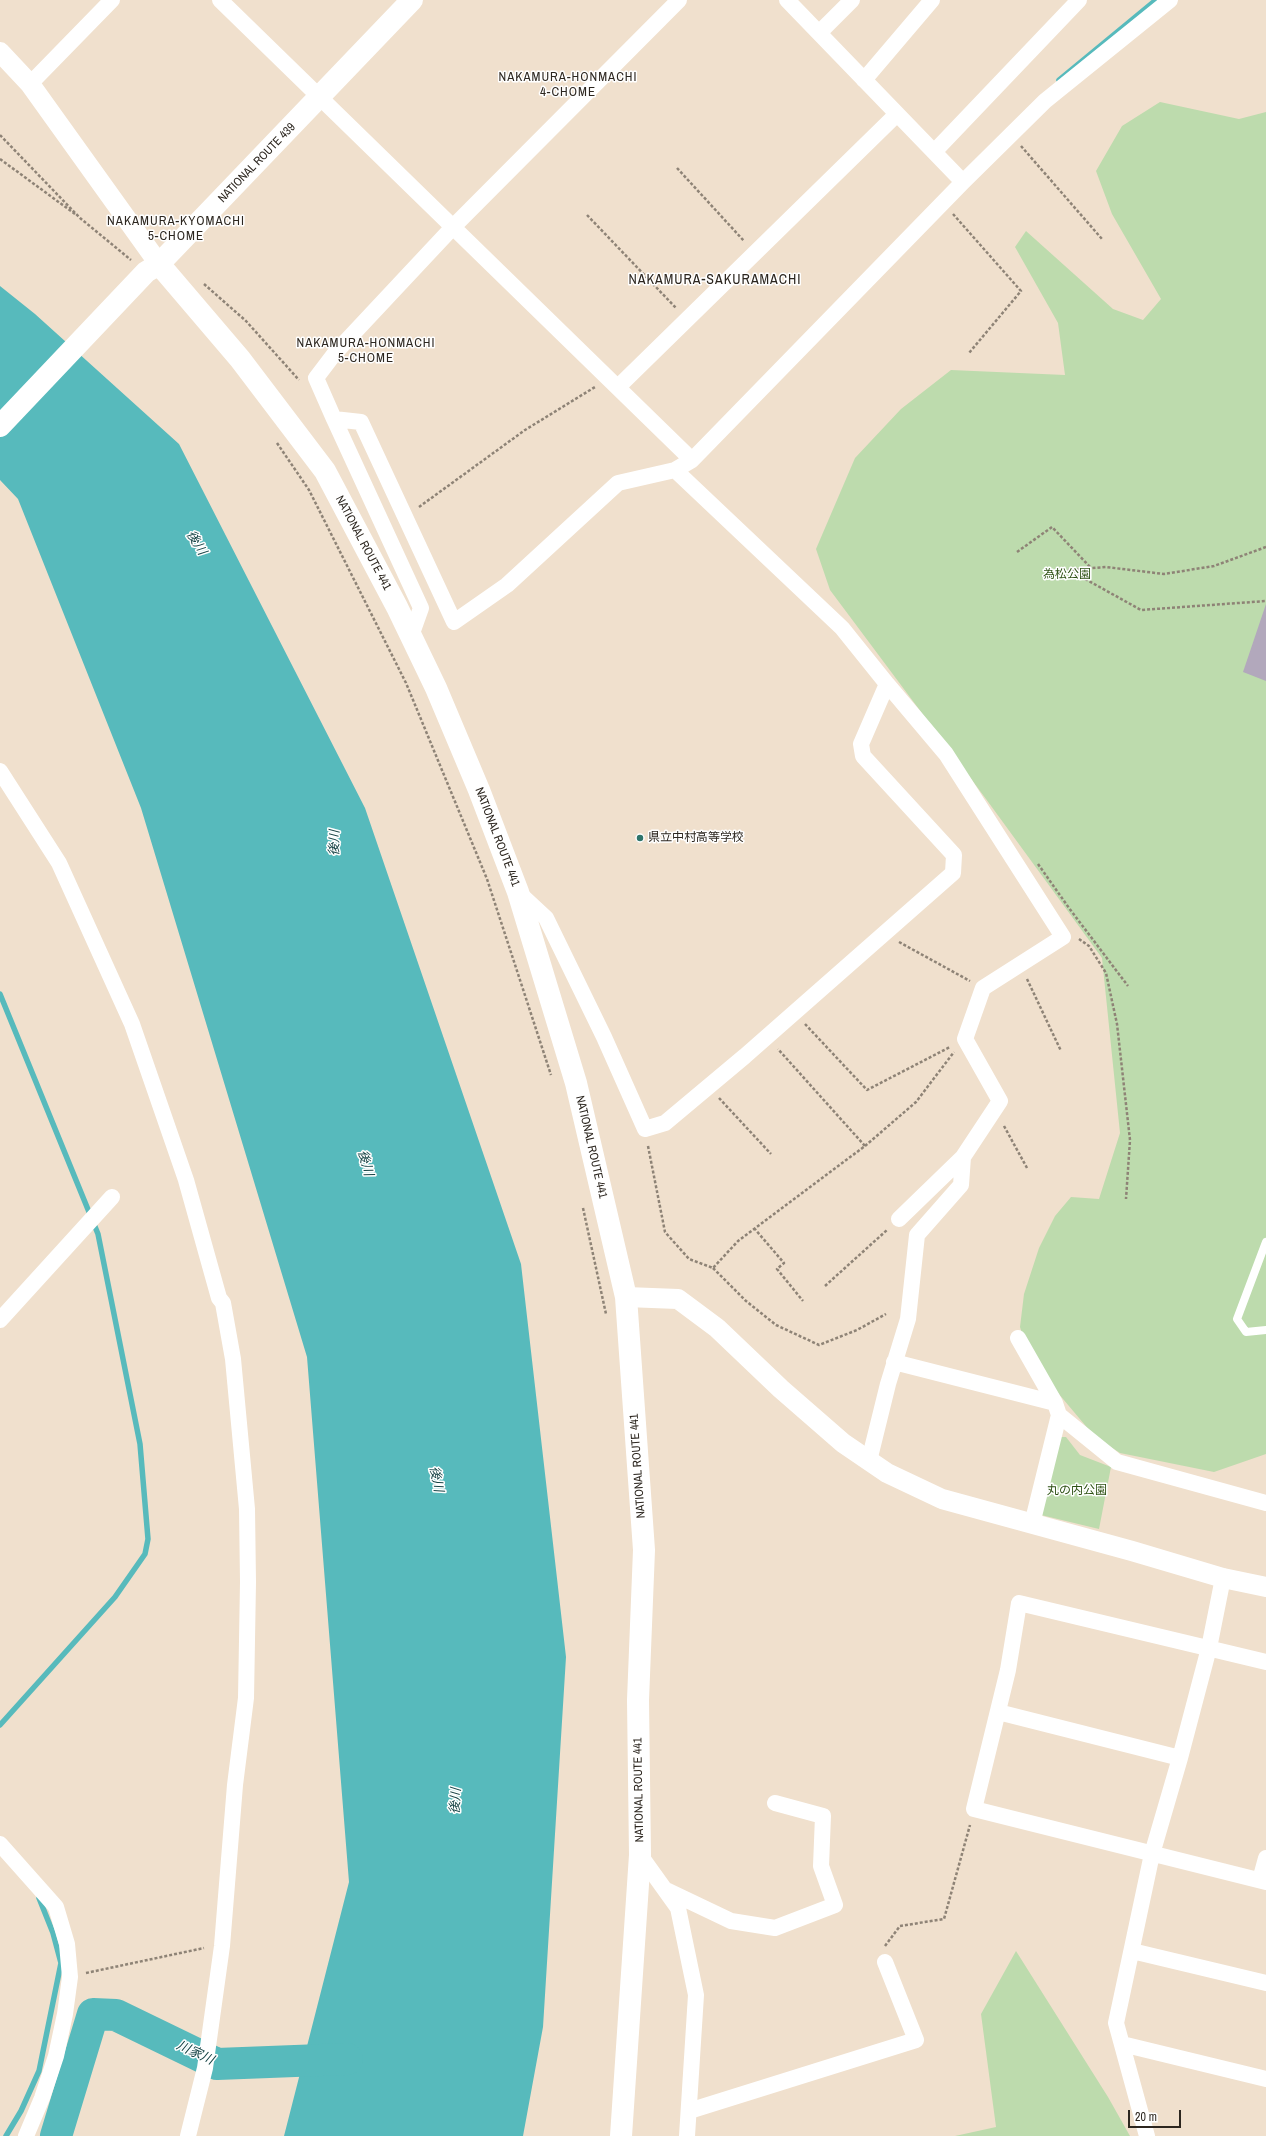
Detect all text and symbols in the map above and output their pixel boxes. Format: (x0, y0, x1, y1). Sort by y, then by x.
district label: NAKAMURA-HONMACHI 4-CHOME (499, 70, 637, 101)
street label: NATIONAL ROUTE 439 (215, 120, 299, 206)
district label: NAKAMURA-KYOMACHI 5-CHOME (107, 214, 245, 245)
district label: NAKAMURA-SAKURAMACHI (628, 272, 802, 288)
district label: NAKAMURA-HONMACHI 5-CHOME (297, 336, 435, 367)
street label: NATIONAL ROUTE 441 (332, 493, 394, 593)
water label: 後川 (182, 528, 210, 558)
park label: 為松公園 (1043, 568, 1091, 582)
street label: NATIONAL ROUTE 441 (471, 785, 523, 889)
water label: 後川 (327, 830, 343, 856)
place label: 県立中村高等学校 (648, 831, 744, 845)
marker: 県立中村高等学校 (635, 833, 645, 843)
street label: NATIONAL ROUTE 441 (572, 1094, 610, 1200)
water label: 後川 (354, 1148, 376, 1178)
street label: NATIONAL ROUTE 441 (627, 1413, 649, 1519)
water label: 後川 (426, 1465, 446, 1493)
park label: 丸の内公園 (1047, 1484, 1107, 1498)
street label: NATIONAL ROUTE 441 (631, 1737, 647, 1843)
water label: 後川 (448, 1788, 464, 1814)
water label: 川家川 (174, 2038, 216, 2068)
scale bar (1130, 2102, 1183, 2128)
text: 20 m (1135, 2109, 1157, 2125)

